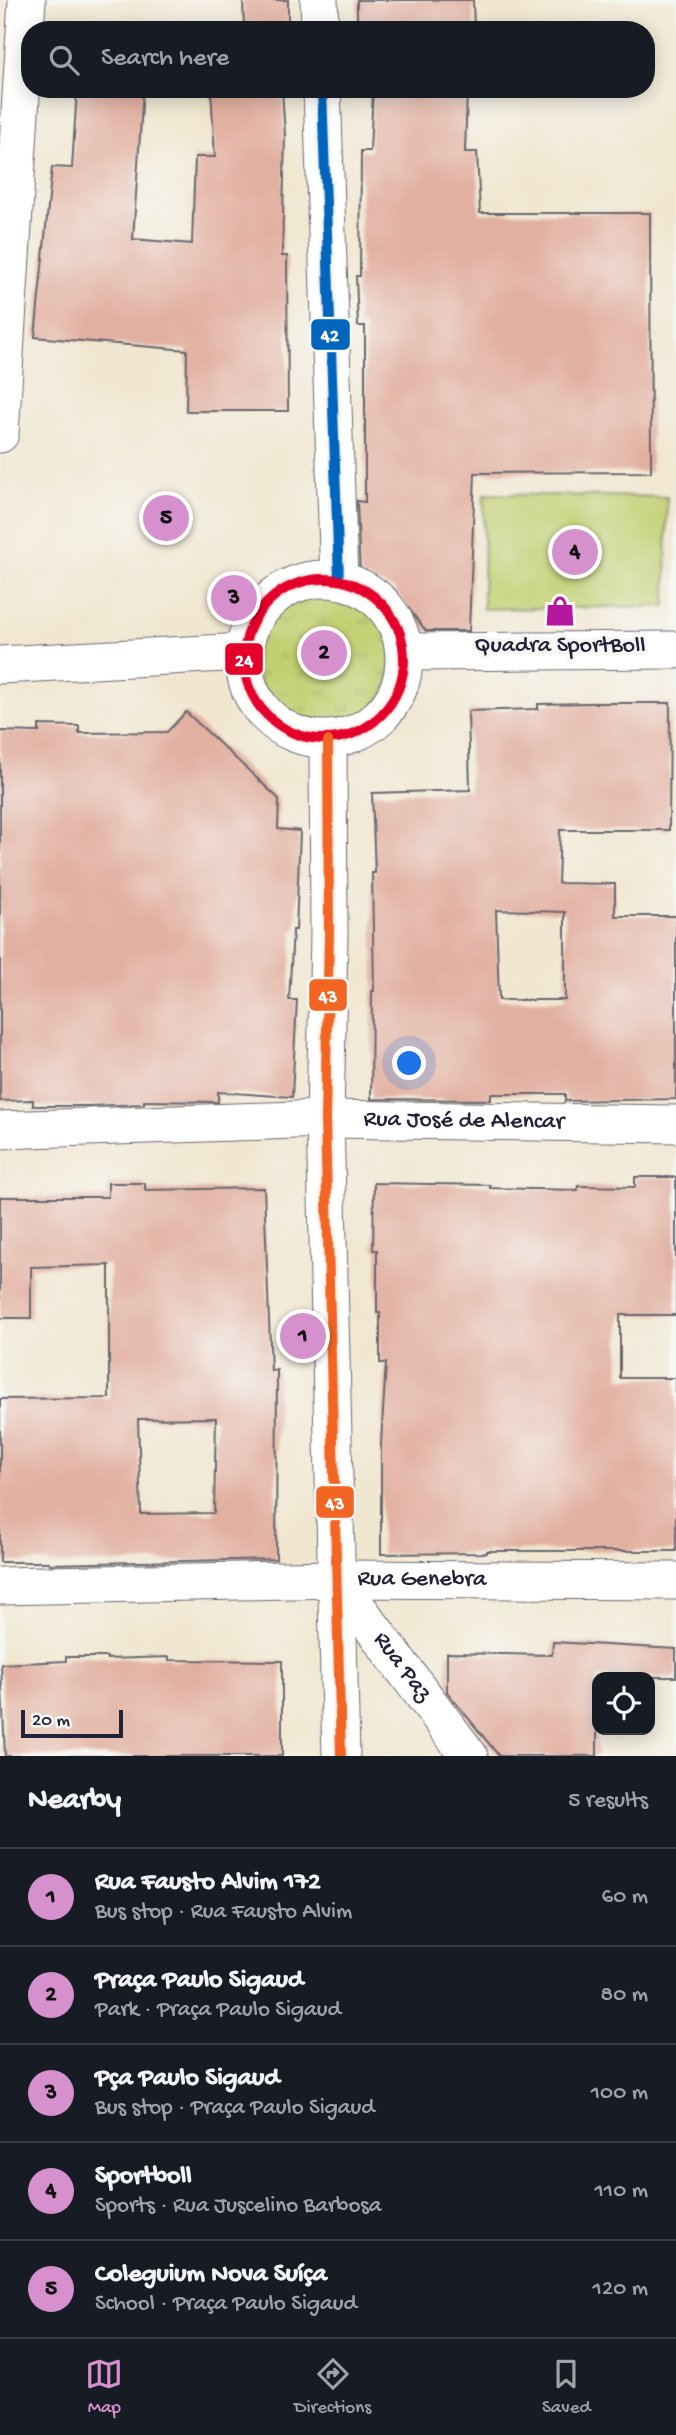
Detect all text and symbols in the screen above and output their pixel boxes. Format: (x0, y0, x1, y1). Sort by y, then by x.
search box (21, 21, 655, 98)
icon: search (45, 41, 83, 79)
text: Search here (101, 44, 229, 75)
line badge: 42 (310, 318, 351, 351)
text: 42 (320, 326, 340, 349)
pin: 5 (143, 492, 189, 544)
pin: 4 (552, 526, 598, 578)
pin: 3 (211, 572, 257, 624)
shop icon: Quadra SportBoll (543, 594, 577, 628)
pin: 2 (301, 627, 347, 679)
place label: Quadra SportBoll (474, 632, 646, 661)
line badge: 24 (224, 642, 264, 676)
text: 24 (235, 651, 254, 674)
line badge: 43 (308, 978, 348, 1012)
text: 43 (318, 987, 338, 1010)
your location (392, 1046, 426, 1080)
street label: Rua José de Alencar (363, 1105, 567, 1137)
pin: 1 (280, 1310, 326, 1362)
line badge: 43 (315, 1485, 355, 1519)
text: 43 (325, 1494, 345, 1517)
street label: Rua Genebra (357, 1565, 487, 1594)
street label: Rua Paz (366, 1626, 439, 1709)
map controls (592, 1672, 655, 1735)
button: locate (592, 1672, 655, 1735)
scale bar (21, 1707, 122, 1739)
text: 20 m (32, 1710, 70, 1733)
text: Nearby (28, 1784, 121, 1819)
text: 5 results (568, 1788, 648, 1815)
text: Rua Fausto Alvim 172 (95, 1868, 321, 1899)
text: 1 (46, 1884, 56, 1911)
text: 60 m (602, 1884, 648, 1911)
text: Bus stop · Rua Fausto Alvim (95, 1899, 352, 1926)
text: Praça Paulo Sigaud (95, 1966, 303, 1997)
text: 2 (45, 1982, 57, 2009)
text: 80 m (601, 1982, 648, 2009)
text: Park · Praça Paulo Sigaud (95, 1997, 341, 2024)
text: Pça Paulo Sigaud (95, 2064, 280, 2095)
text: 3 (45, 2080, 57, 2107)
text: 100 m (591, 2080, 648, 2107)
text: Bus stop · Praça Paulo Sigaud (95, 2095, 375, 2122)
text: Sportboll (95, 2162, 192, 2193)
text: 4 (46, 2178, 56, 2205)
text: 110 m (595, 2178, 648, 2205)
text: Sports · Rua Juscelino Barbosa (95, 2193, 382, 2220)
text: Coleguium Nova Suíça (95, 2260, 327, 2291)
text: 5 (45, 2276, 57, 2303)
text: 120 m (593, 2276, 648, 2303)
text: School · Praça Paulo Sigaud (95, 2291, 357, 2318)
tab: Map (85, 2355, 123, 2420)
tab: Directions (294, 2355, 371, 2420)
tab: Saved (542, 2355, 591, 2420)

